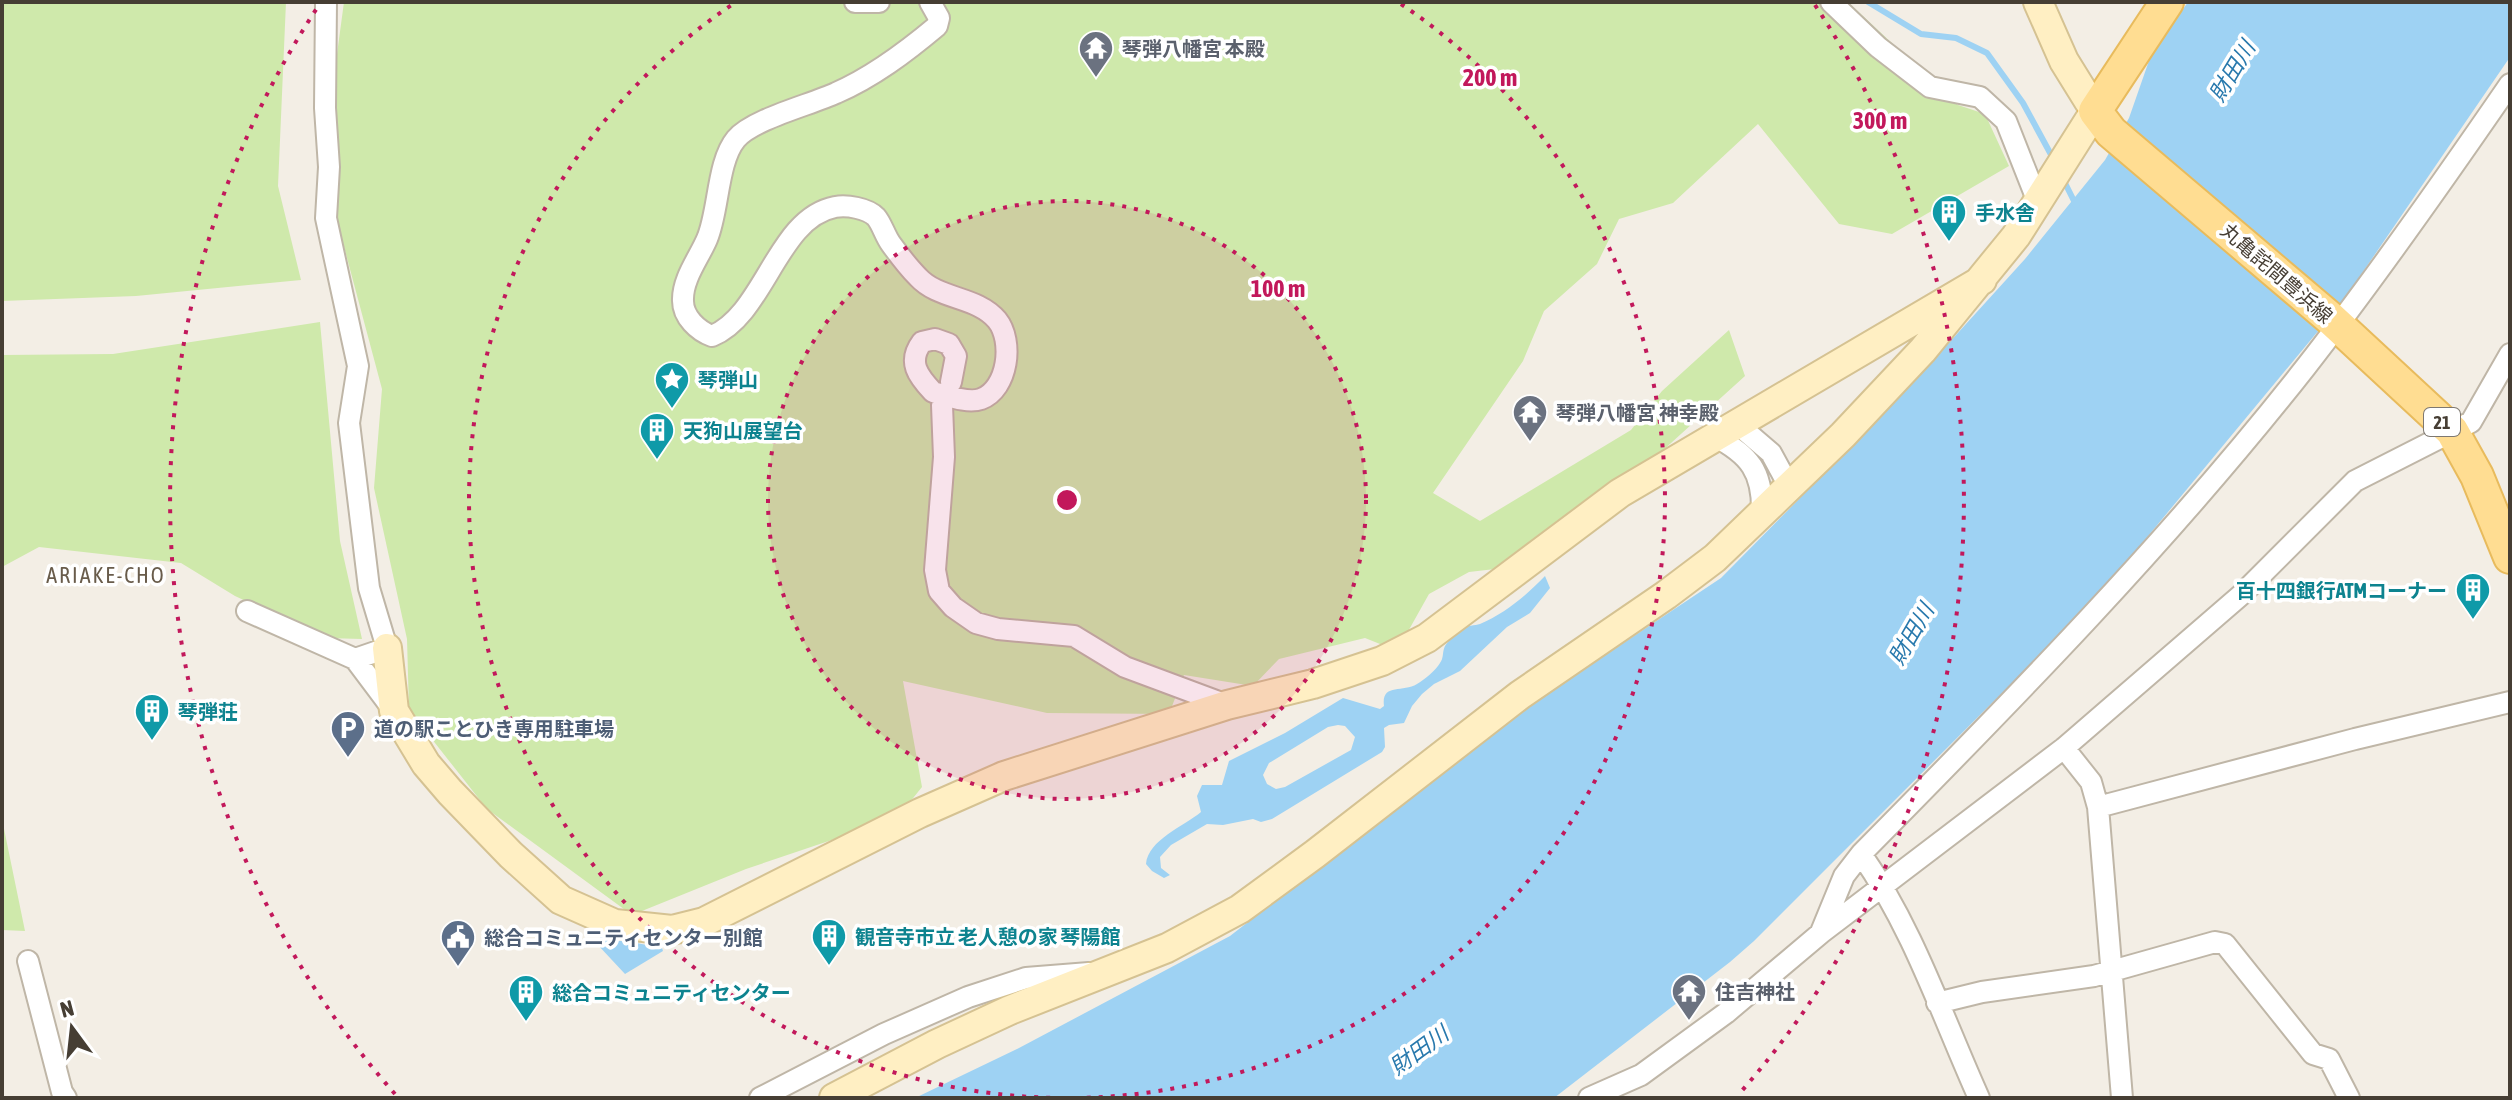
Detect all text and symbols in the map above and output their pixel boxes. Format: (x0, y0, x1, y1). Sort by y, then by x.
temple icon: 琴弾八幡宮 本殿 (1077, 29, 1115, 79)
water label: 財田川 (2204, 34, 2261, 106)
place label: 琴弾八幡宮 本殿 (1122, 37, 1265, 60)
text: 200 m (1463, 64, 1517, 91)
text: 300 m (1853, 107, 1907, 134)
building icon: 手水舎 (1930, 193, 1968, 243)
place label: 手水舎 (1975, 201, 2035, 224)
street label: 丸亀詫間豊浜線 (2217, 218, 2337, 328)
text: 100 m (1251, 275, 1305, 302)
place icon: 琴弾山 (653, 360, 691, 410)
place label: 琴弾山 (698, 368, 758, 391)
temple icon: 琴弾八幡宮 神幸殿 (1511, 393, 1549, 443)
place label: 琴弾八幡宮 神幸殿 (1556, 401, 1719, 424)
road number: 21 (2424, 408, 2460, 436)
building icon: 天狗山展望台 (638, 411, 676, 461)
place label: 天狗山展望台 (683, 419, 803, 442)
centre of rings (1053, 486, 1081, 514)
district label: ARIAKE-CHO (46, 562, 166, 588)
building icon: 百十四銀行ATMコーナー (2454, 571, 2492, 621)
place label: 百十四銀行ATMコーナー (2236, 579, 2447, 602)
water label: 財田川 (1883, 597, 1940, 669)
building icon: 琴弾荘 (133, 692, 171, 742)
place label: 琴弾荘 (178, 700, 238, 723)
parking icon: 道の駅ことひき専用駐車場 (329, 709, 367, 759)
place label: 道の駅ことひき専用駐車場 (374, 717, 614, 740)
building icon: 観音寺市立 老人憩の家 琴陽館 (810, 917, 848, 967)
public building icon: 総合コミュニティセンター別館 (439, 918, 477, 968)
place label: 観音寺市立 老人憩の家 琴陽館 (855, 925, 1120, 948)
place label: 総合コミュニティセンター別館 (484, 926, 763, 949)
temple icon: 住吉神社 (1670, 972, 1708, 1022)
building icon: 総合コミュニティセンター (507, 973, 545, 1023)
place label: 住吉神社 (1715, 980, 1795, 1003)
place label: 総合コミュニティセンター (552, 981, 791, 1004)
north arrow (32, 988, 112, 1068)
text: N (57, 994, 76, 1023)
water label: 財田川 (1385, 1019, 1455, 1080)

